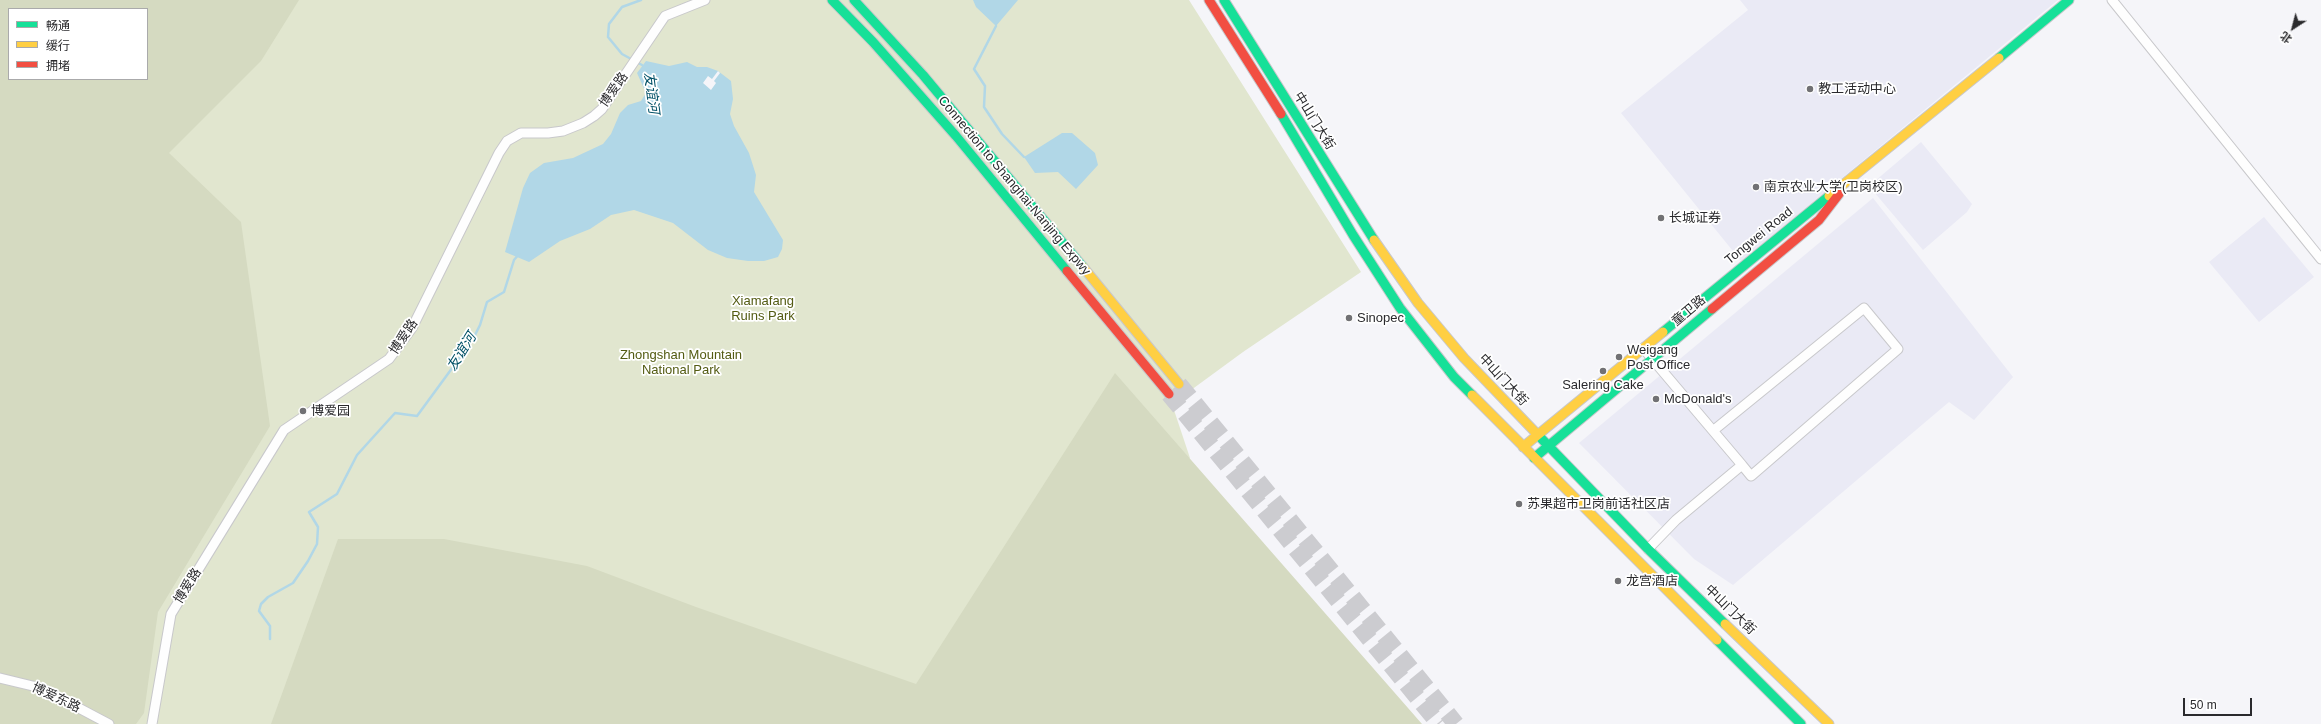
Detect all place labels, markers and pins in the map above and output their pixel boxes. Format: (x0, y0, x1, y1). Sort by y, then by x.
place label: 教工活动中心 (1818, 81, 1896, 97)
marker: 教工活动中心 (1805, 84, 1815, 94)
place label: 南京农业大学(卫岗校区) (1764, 179, 1903, 195)
marker: 南京农业大学(卫岗校区) (1751, 182, 1761, 192)
place label: 长城证券 (1669, 210, 1721, 226)
marker: 长城证券 (1656, 213, 1666, 223)
place label: Sinopec (1357, 310, 1404, 326)
marker: Sinopec (1344, 313, 1354, 323)
place label: Weigang Post Office (1627, 342, 1690, 373)
marker: Weigang Post Office (1614, 352, 1624, 362)
marker: Salering Cake (1598, 366, 1608, 376)
place label: Salering Cake (1562, 377, 1644, 393)
place label: McDonald's (1664, 391, 1732, 407)
marker: McDonald's (1651, 394, 1661, 404)
place label: 博爱园 (311, 403, 350, 419)
marker: 博爱园 (298, 406, 308, 416)
place label: 苏果超市卫岗前话社区店 (1527, 496, 1670, 512)
marker: 苏果超市卫岗前话社区店 (1514, 499, 1524, 509)
place label: 龙宫酒店 (1626, 573, 1678, 589)
marker: 龙宫酒店 (1613, 576, 1623, 586)

